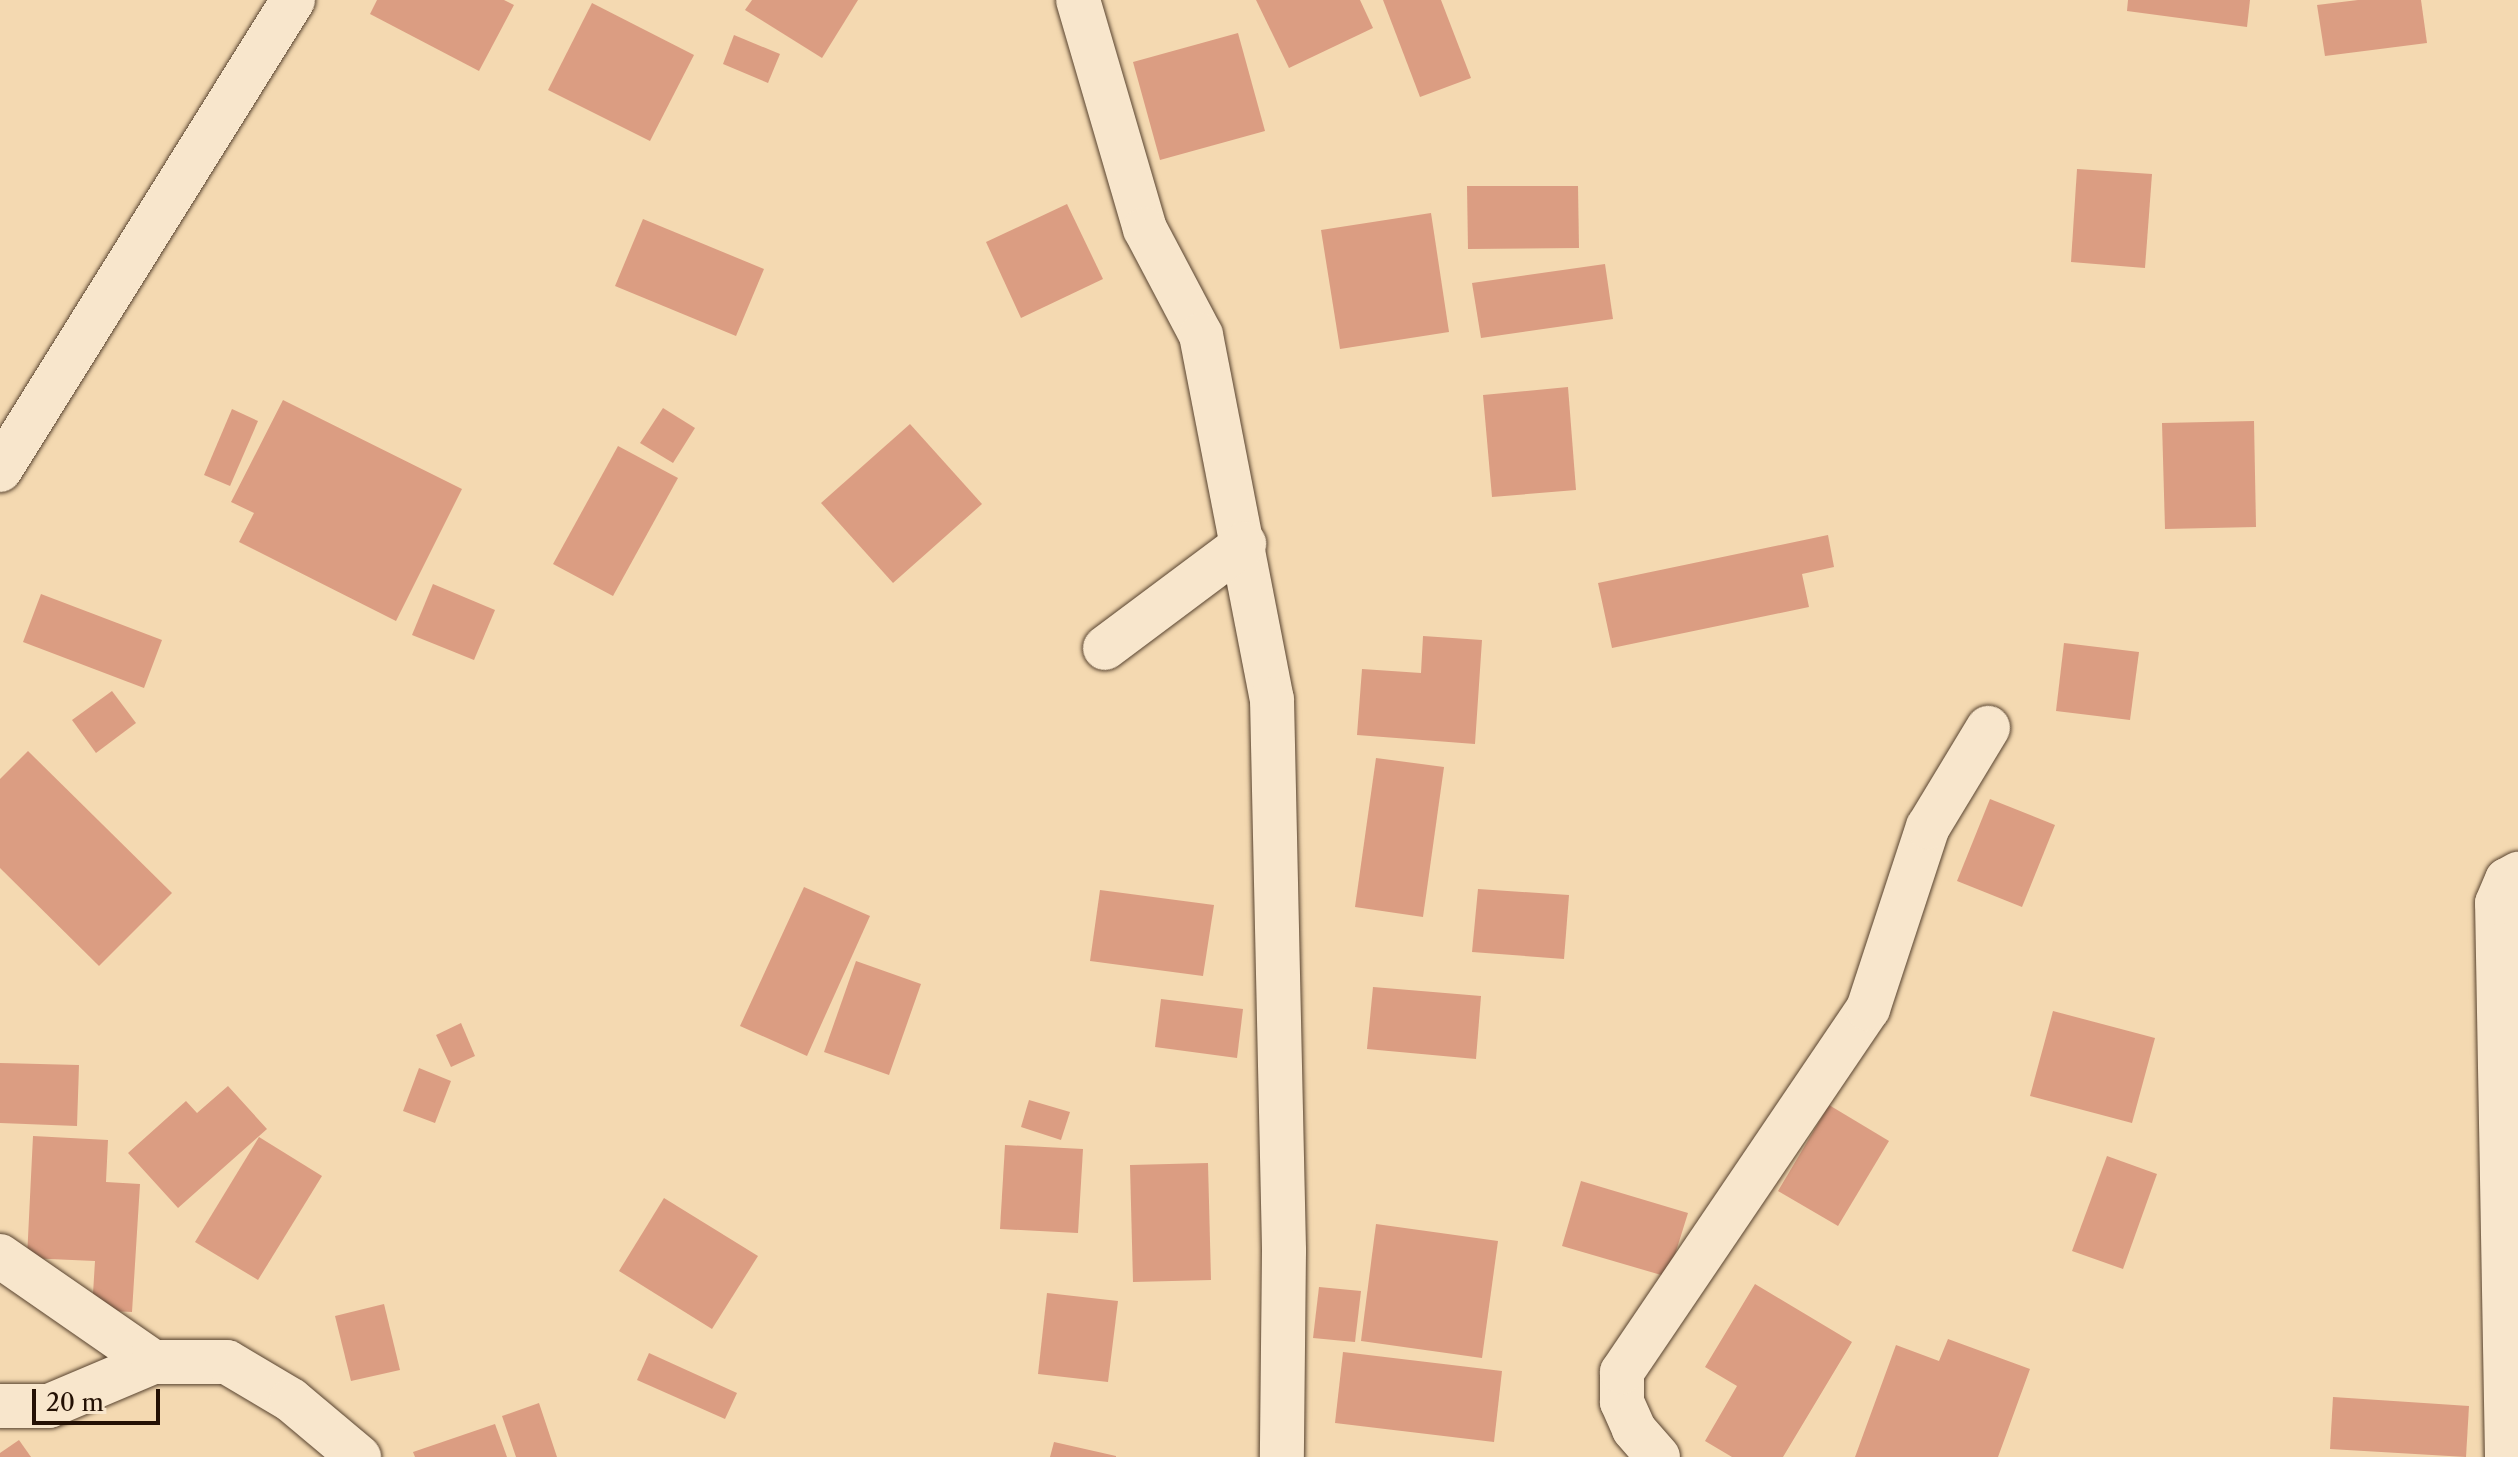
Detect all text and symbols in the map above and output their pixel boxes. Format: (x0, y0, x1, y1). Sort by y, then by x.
scale bar (36, 1373, 164, 1423)
text: 20 m (46, 1388, 104, 1417)

